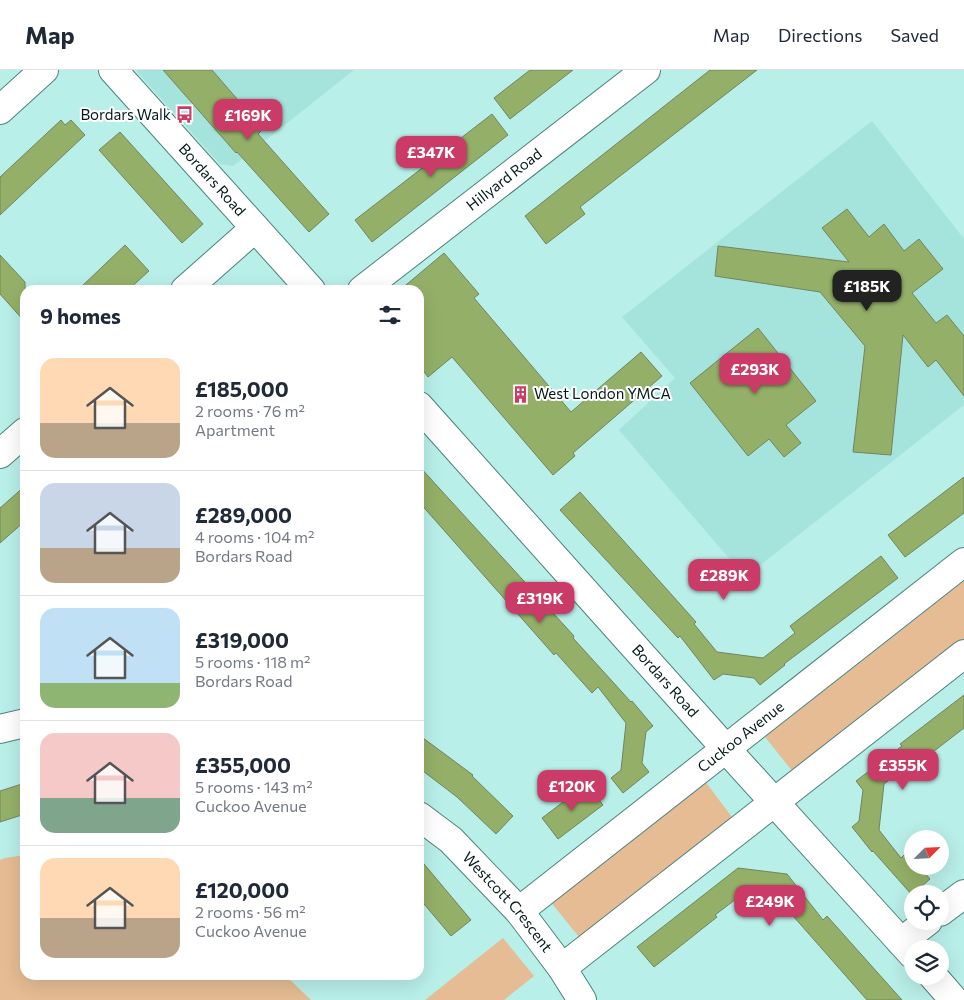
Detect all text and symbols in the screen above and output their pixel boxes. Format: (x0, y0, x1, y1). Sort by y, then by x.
text: Map (25, 20, 75, 49)
text: Map (713, 24, 750, 46)
text: Directions (778, 24, 862, 46)
text: Saved (890, 24, 939, 46)
pin: £169K (213, 98, 283, 141)
place label: Bordars Walk (80, 105, 171, 123)
bus stop icon: Bordars Walk (175, 105, 195, 125)
text: £169K (224, 105, 272, 124)
pin: £347K (396, 136, 466, 178)
street label: Bordars Road (175, 139, 250, 219)
text: £347K (407, 142, 455, 161)
street label: Hillyard Road (462, 144, 545, 214)
pin: £185K (832, 270, 902, 312)
text: £185K (843, 276, 891, 295)
icon: filters (376, 301, 404, 329)
text: 9 homes (40, 303, 121, 328)
pin: £293K (720, 352, 790, 395)
text: £293K (731, 359, 779, 378)
text: £185,000 (195, 376, 289, 401)
icon: home (80, 378, 140, 438)
building icon: West London YMCA (510, 384, 530, 404)
place label: West London YMCA (534, 384, 671, 402)
text: 2 rooms · 76 m² (195, 401, 305, 420)
text: Apartment (195, 420, 275, 439)
text: £289,000 (195, 502, 292, 527)
icon: home (80, 503, 140, 563)
text: 4 rooms · 104 m² (195, 527, 314, 546)
text: Bordars Road (195, 546, 292, 565)
pin: £289K (689, 558, 759, 601)
text: £289K (699, 565, 749, 584)
pin: £319K (505, 582, 575, 624)
text: £319K (516, 588, 564, 607)
text: £319,000 (195, 627, 289, 652)
icon: home (80, 628, 140, 688)
street label: Bordars Road (629, 640, 703, 720)
text: 5 rooms · 118 m² (195, 652, 310, 671)
text: Bordars Road (195, 671, 292, 690)
street label: Cuckoo Avenue (694, 697, 787, 776)
pin: £355K (868, 748, 938, 791)
text: £355,000 (195, 752, 291, 777)
icon: home (80, 753, 140, 813)
text: £355K (879, 755, 927, 774)
pin: £120K (537, 770, 607, 812)
text: £120K (548, 776, 596, 795)
text: 5 rooms · 143 m² (195, 777, 313, 796)
text: Cuckoo Avenue (195, 796, 307, 815)
north arrow (904, 830, 949, 875)
map controls (904, 830, 949, 985)
street label: Westcott Crescent (459, 848, 557, 955)
text: £120,000 (195, 877, 289, 902)
icon: home (80, 878, 140, 938)
pin: £249K (735, 884, 805, 927)
button: locate (904, 885, 949, 930)
text: £249K (745, 891, 795, 910)
text: 2 rooms · 56 m² (195, 902, 306, 921)
text: Cuckoo Avenue (195, 921, 307, 940)
button: layers (904, 940, 949, 985)

